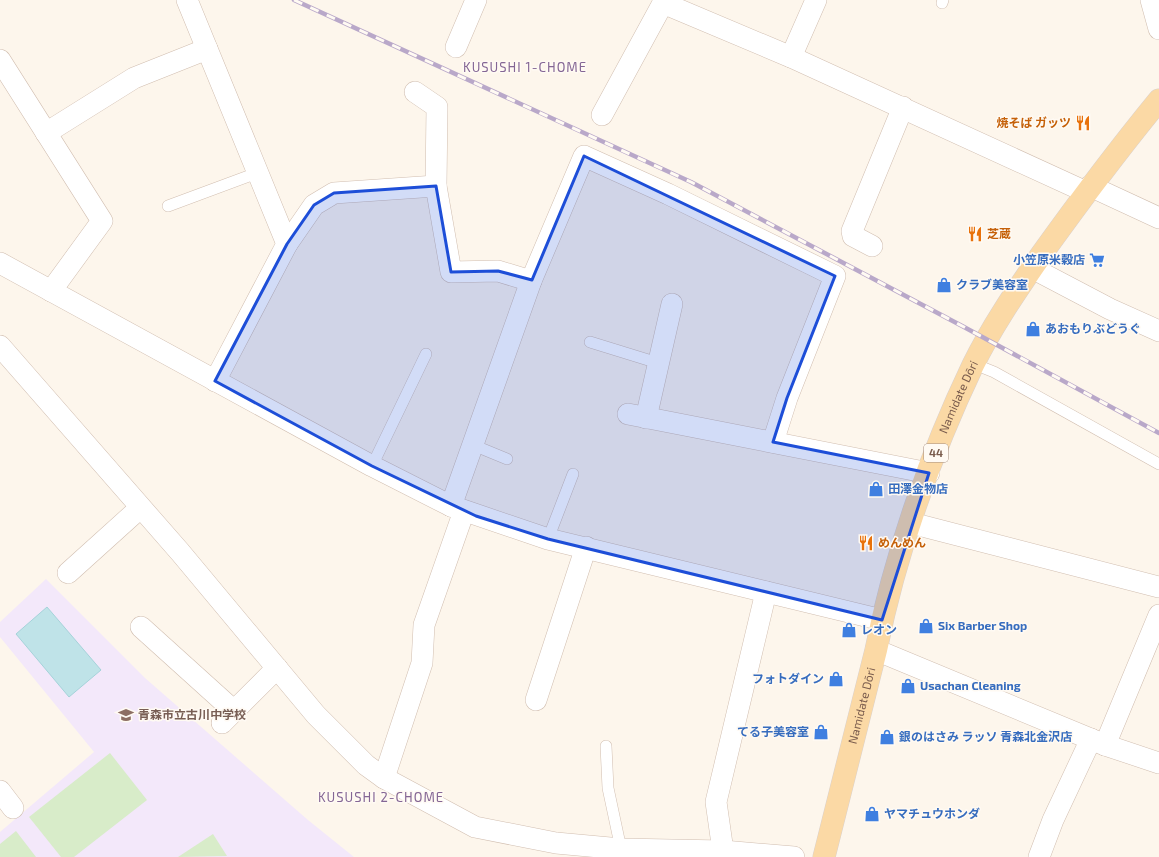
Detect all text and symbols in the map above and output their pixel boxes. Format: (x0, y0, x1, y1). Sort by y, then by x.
district label: KUSUSHI 1-CHOME (463, 59, 587, 75)
restaurant icon: 焼そば ガッツ (1074, 114, 1092, 132)
place label: 焼そば ガッツ (996, 115, 1071, 129)
restaurant icon: 芝蔵 (966, 225, 984, 243)
place label: 芝蔵 (987, 226, 1011, 240)
supermarket icon: 小笠原米穀店 (1088, 251, 1106, 269)
place label: 小笠原米穀店 (1013, 252, 1085, 266)
shop icon: クラブ美容室 (935, 276, 953, 294)
place label: クラブ美容室 (956, 277, 1028, 291)
shop icon: あおもりぶどうぐ (1024, 320, 1042, 338)
place label: あおもりぶどうぐ (1045, 321, 1141, 335)
street label: Namidate Dōri (935, 358, 980, 435)
road number: 44 (924, 444, 948, 462)
shop icon: 田澤金物店 (867, 480, 885, 498)
place label: 田澤金物店 (888, 481, 948, 495)
restaurant icon: めんめん (857, 534, 875, 552)
place label: めんめん (878, 535, 926, 549)
shop icon: Six Barber Shop (917, 617, 935, 635)
place label: Six Barber Shop (938, 618, 1027, 632)
shop icon: レオン (840, 621, 858, 639)
place label: レオン (861, 622, 897, 636)
street label: Namidate Dōri (845, 666, 877, 745)
shop icon: フォトダイン (827, 670, 845, 688)
place label: フォトダイン (752, 671, 824, 685)
shop icon: Usachan Cleaning (899, 677, 917, 695)
place label: Usachan Cleaning (920, 678, 1021, 692)
school or university icon: 青森市立古川中学校 (117, 706, 135, 724)
place label: 青森市立古川中学校 (138, 707, 246, 721)
shop icon: てる子美容室 (812, 723, 830, 741)
place label: てる子美容室 (737, 724, 809, 738)
shop icon: 銀のはさみ ラッソ 青森北金沢店 (878, 728, 896, 746)
place label: 銀のはさみ ラッソ 青森北金沢店 (898, 729, 1072, 743)
district label: KUSUSHI 2-CHOME (318, 789, 444, 805)
shop icon: ヤマチュウホンダ (863, 805, 881, 823)
place label: ヤマチュウホンダ (884, 806, 980, 820)

